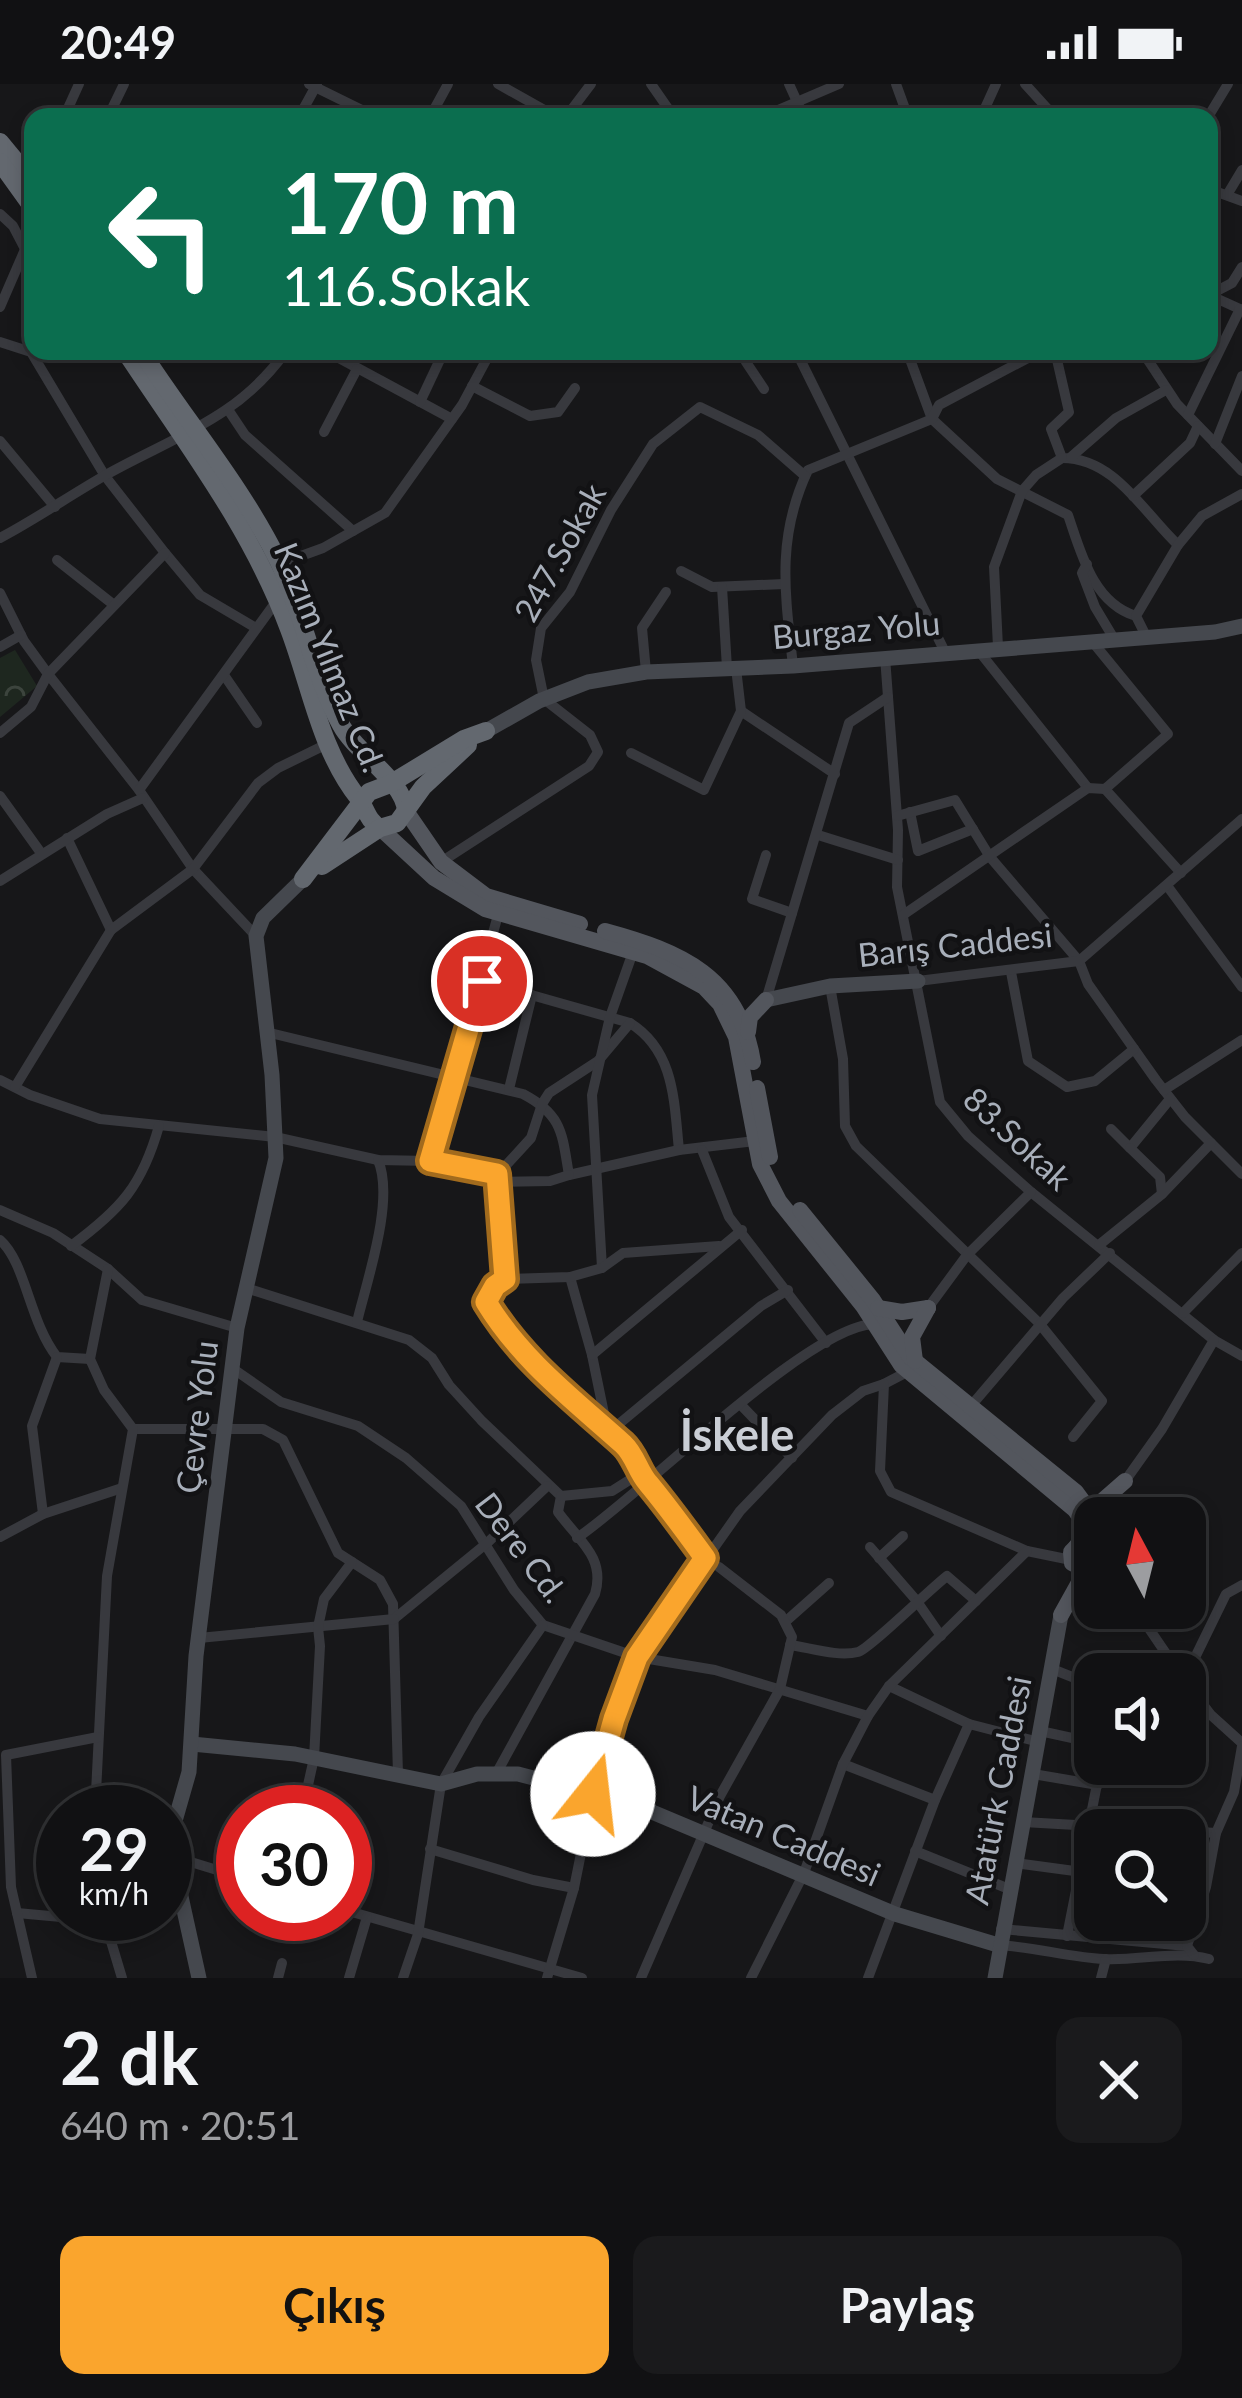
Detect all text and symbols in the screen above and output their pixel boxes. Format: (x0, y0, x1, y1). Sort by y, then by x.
text: 20:49 (60, 15, 176, 69)
text: 170 m (282, 151, 519, 252)
icon: left (84, 156, 240, 312)
text: 116.Sokak (282, 253, 530, 318)
street label: 247.Sokak (505, 476, 613, 628)
street label: Kazım Yılmaz Cd. (267, 536, 395, 778)
street label: Burgaz Yolu (770, 602, 942, 656)
street label: Barış Caddesi (856, 914, 1054, 974)
pin (431, 930, 533, 1032)
icon: arrive (449, 948, 515, 1014)
street label: 83.Sokak (956, 1078, 1080, 1198)
street label: Çevre Yolu (167, 1338, 225, 1496)
district label: İskele (680, 1407, 794, 1461)
street label: Dere Cd. (468, 1484, 576, 1610)
north arrow (1074, 1497, 1206, 1629)
map controls (1074, 1497, 1206, 1941)
button: sound (1074, 1653, 1206, 1785)
street label: Atatürk Caddesi (955, 1672, 1039, 1908)
position arrow (530, 1731, 656, 1857)
street label: Vatan Caddesi (681, 1776, 887, 1894)
speed limit sign: 30 (216, 1785, 372, 1941)
button: search (1074, 1809, 1206, 1941)
text: 29 (79, 1812, 149, 1884)
text: km/h (79, 1875, 149, 1911)
text: 2 dk (60, 2014, 199, 2100)
button: close (1056, 2017, 1182, 2143)
text: 640 m · 20:51 (60, 2102, 300, 2148)
button: Çıkış (60, 2236, 609, 2374)
button: Paylaş (633, 2236, 1182, 2374)

